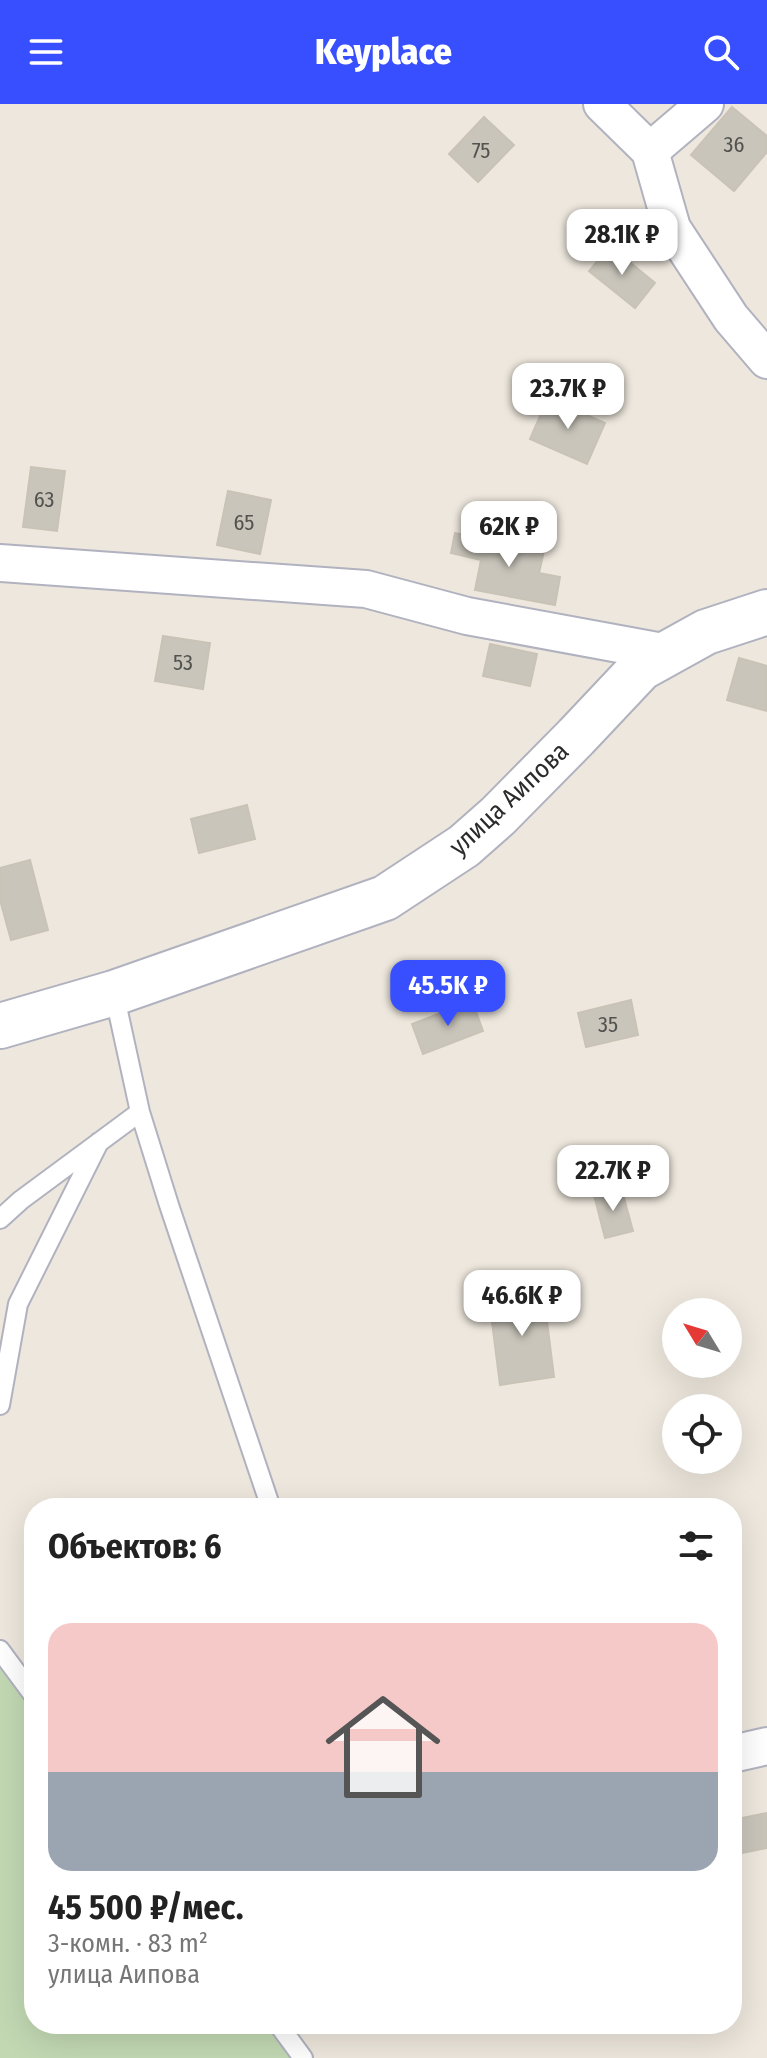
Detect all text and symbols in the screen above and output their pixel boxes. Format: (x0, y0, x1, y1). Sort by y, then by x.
icon: menu (24, 30, 68, 74)
text: Keyplace (315, 30, 452, 74)
icon: search (699, 30, 743, 74)
house number: 36 (724, 131, 745, 158)
house number: 75 (472, 137, 490, 164)
pin: 28.1K ₽ (548, 209, 696, 277)
text: 28.1K ₽ (585, 219, 659, 250)
pin: 23.7K ₽ (494, 363, 642, 431)
text: 23.7K ₽ (530, 373, 606, 404)
house number: 63 (34, 486, 54, 513)
pin: 62K ₽ (453, 501, 565, 569)
house number: 65 (234, 509, 254, 536)
text: 62K ₽ (479, 511, 539, 542)
house number: 53 (173, 649, 193, 676)
street label: улица Аипова (443, 736, 575, 862)
pin: 45.5K ₽ (374, 960, 522, 1028)
text: 45.5K ₽ (408, 970, 488, 1001)
house number: 35 (598, 1011, 618, 1038)
pin: 22.7K ₽ (539, 1145, 687, 1213)
text: 22.7K ₽ (575, 1155, 651, 1186)
pin: 46.6K ₽ (448, 1270, 596, 1338)
text: 46.6K ₽ (482, 1280, 562, 1311)
north arrow (662, 1298, 742, 1378)
map controls (662, 1298, 742, 1474)
button: locate (662, 1394, 742, 1474)
icon: filters (674, 1524, 718, 1568)
text: Объектов: 6 (48, 1526, 222, 1567)
icon: home (311, 1675, 455, 1819)
text: 45 500 ₽/мес. (48, 1887, 243, 1928)
text: 3-комн. · 83 m² (48, 1928, 208, 1959)
text: улица Аипова (48, 1959, 200, 1990)

